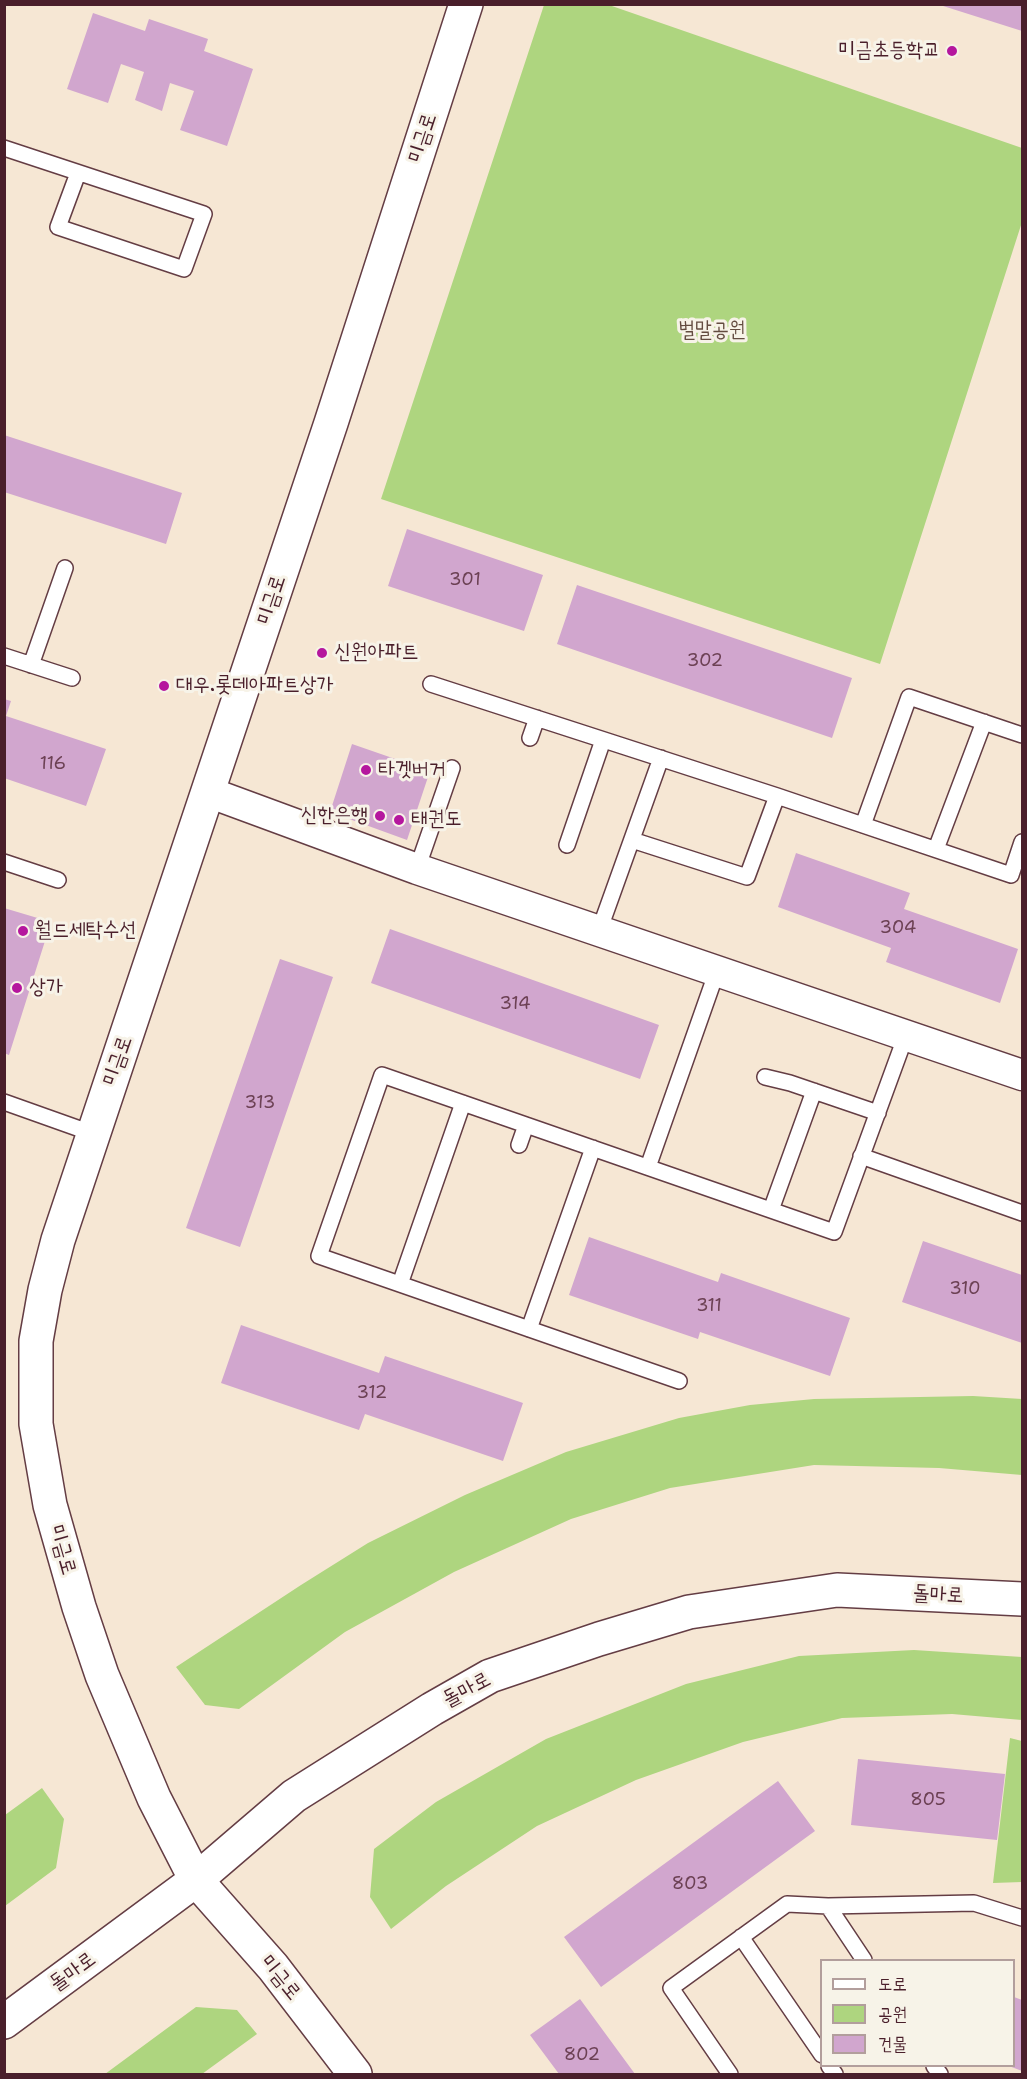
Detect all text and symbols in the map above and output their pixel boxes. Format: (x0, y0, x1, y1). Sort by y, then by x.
place label: 미금초등학교 (839, 38, 940, 64)
marker: 미금초등학교 (945, 44, 959, 58)
street label: 미금로 (403, 110, 443, 166)
park label: 벌말공원 (678, 318, 746, 344)
house number: 301 (449, 569, 481, 591)
street label: 미금로 (252, 572, 292, 628)
place label: 신원아파트 (334, 640, 418, 666)
marker: 신원아파트 (315, 646, 329, 660)
house number: 302 (687, 650, 723, 672)
place label: 대우.롯데아파트상가 (176, 673, 333, 699)
marker: 대우.롯데아파트상가 (157, 679, 171, 693)
house number: 116 (40, 753, 66, 775)
place label: 타겟버거 (378, 757, 446, 783)
marker: 타겟버거 (359, 763, 373, 777)
place label: 신한은행 (300, 803, 368, 829)
place label: 태권도 (411, 807, 462, 833)
marker: 신한은행 (373, 809, 387, 823)
marker: 태권도 (392, 813, 406, 827)
house number: 304 (880, 917, 916, 939)
place label: 월드세탁수선 (35, 918, 136, 944)
marker: 월드세탁수선 (16, 924, 30, 938)
place label: 상가 (29, 975, 63, 1001)
marker: 상가 (10, 981, 24, 995)
house number: 314 (500, 993, 530, 1015)
street label: 미금로 (98, 1033, 138, 1089)
house number: 313 (245, 1092, 275, 1114)
house number: 310 (949, 1278, 981, 1300)
house number: 311 (696, 1295, 722, 1317)
house number: 312 (357, 1382, 387, 1404)
street label: 미금로 (43, 1522, 81, 1578)
street label: 돌마로 (912, 1581, 964, 1609)
street label: 돌마로 (439, 1667, 495, 1713)
house number: 805 (910, 1789, 946, 1811)
house number: 803 (672, 1873, 708, 1895)
street label: 돌마로 (45, 1947, 101, 1997)
street label: 미금로 (254, 1950, 306, 2006)
legend (820, 1959, 1015, 2067)
text: 도로 (878, 1972, 907, 1996)
text: 공원 (878, 2002, 907, 2026)
text: 건물 (878, 2032, 907, 2056)
house number: 802 (564, 2044, 600, 2066)

